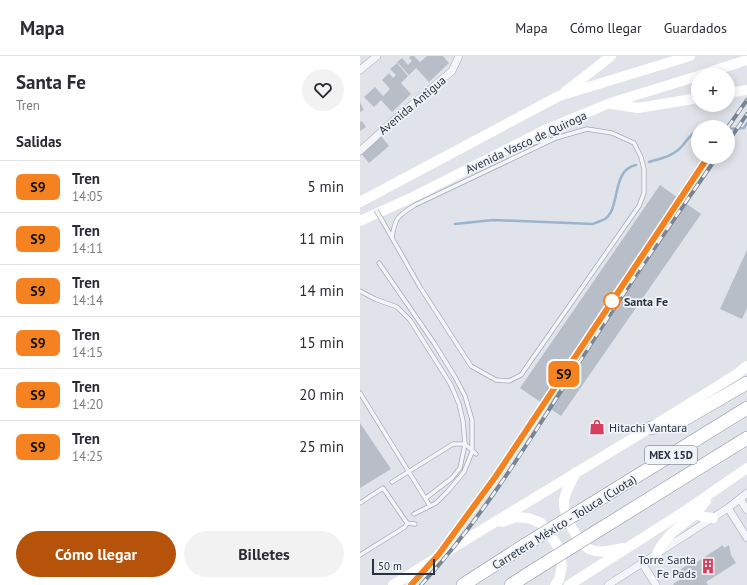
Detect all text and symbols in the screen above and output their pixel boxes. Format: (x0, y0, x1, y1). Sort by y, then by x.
text: Mapa (20, 16, 64, 40)
text: Mapa (515, 19, 548, 37)
text: Cómo llegar (570, 19, 642, 37)
text: Guardados (664, 19, 727, 37)
map controls (691, 68, 735, 164)
button: + (691, 68, 735, 112)
button: heart (302, 69, 344, 111)
text: Santa Fe (16, 70, 86, 94)
street label: Avenida Antigua (375, 73, 449, 137)
text: Tren (16, 97, 40, 114)
street label: Avenida Vasco de Quiroga (463, 107, 589, 177)
button: − (691, 120, 735, 164)
text: Salidas (16, 132, 62, 151)
text: Tren (72, 169, 100, 188)
text: 5 min (307, 177, 344, 196)
text: S9 (30, 178, 46, 196)
text: 14:05 (72, 188, 103, 205)
text: Tren (72, 221, 100, 240)
text: 11 min (299, 229, 344, 248)
text: S9 (30, 230, 46, 248)
text: 14:11 (72, 240, 103, 257)
text: Tren (72, 273, 100, 292)
text: 14 min (299, 281, 344, 300)
text: S9 (30, 282, 46, 300)
text: 14:14 (72, 292, 103, 309)
marker: Santa Fe (603, 292, 621, 310)
place label: Santa Fe (624, 294, 668, 309)
text: Tren (72, 325, 100, 344)
text: 15 min (299, 333, 344, 352)
text: S9 (30, 334, 46, 352)
text: 14:15 (72, 344, 103, 361)
line badge: S9 (546, 361, 582, 387)
text: S9 (556, 365, 572, 383)
text: Tren (72, 377, 100, 396)
text: 20 min (299, 385, 344, 404)
text: S9 (30, 386, 46, 404)
text: 14:20 (72, 396, 103, 413)
shop icon: Hitachi Vantara (588, 418, 606, 436)
place label: Hitachi Vantara (609, 420, 687, 435)
text: Tren (72, 429, 100, 448)
text: 25 min (299, 437, 344, 456)
text: S9 (30, 438, 46, 456)
road number: MEX 15D (645, 446, 697, 464)
text: 14:25 (72, 448, 103, 465)
street label: Carretera México - Toluca (Cuota) (489, 471, 639, 573)
button: Cómo llegar (16, 531, 176, 577)
button: Billetes (184, 531, 344, 577)
place label: Torre Santa Fe Pads (638, 552, 696, 581)
scale bar (372, 557, 435, 576)
building icon: Torre Santa Fe Pads (699, 557, 717, 575)
text: 50 m (378, 559, 402, 573)

